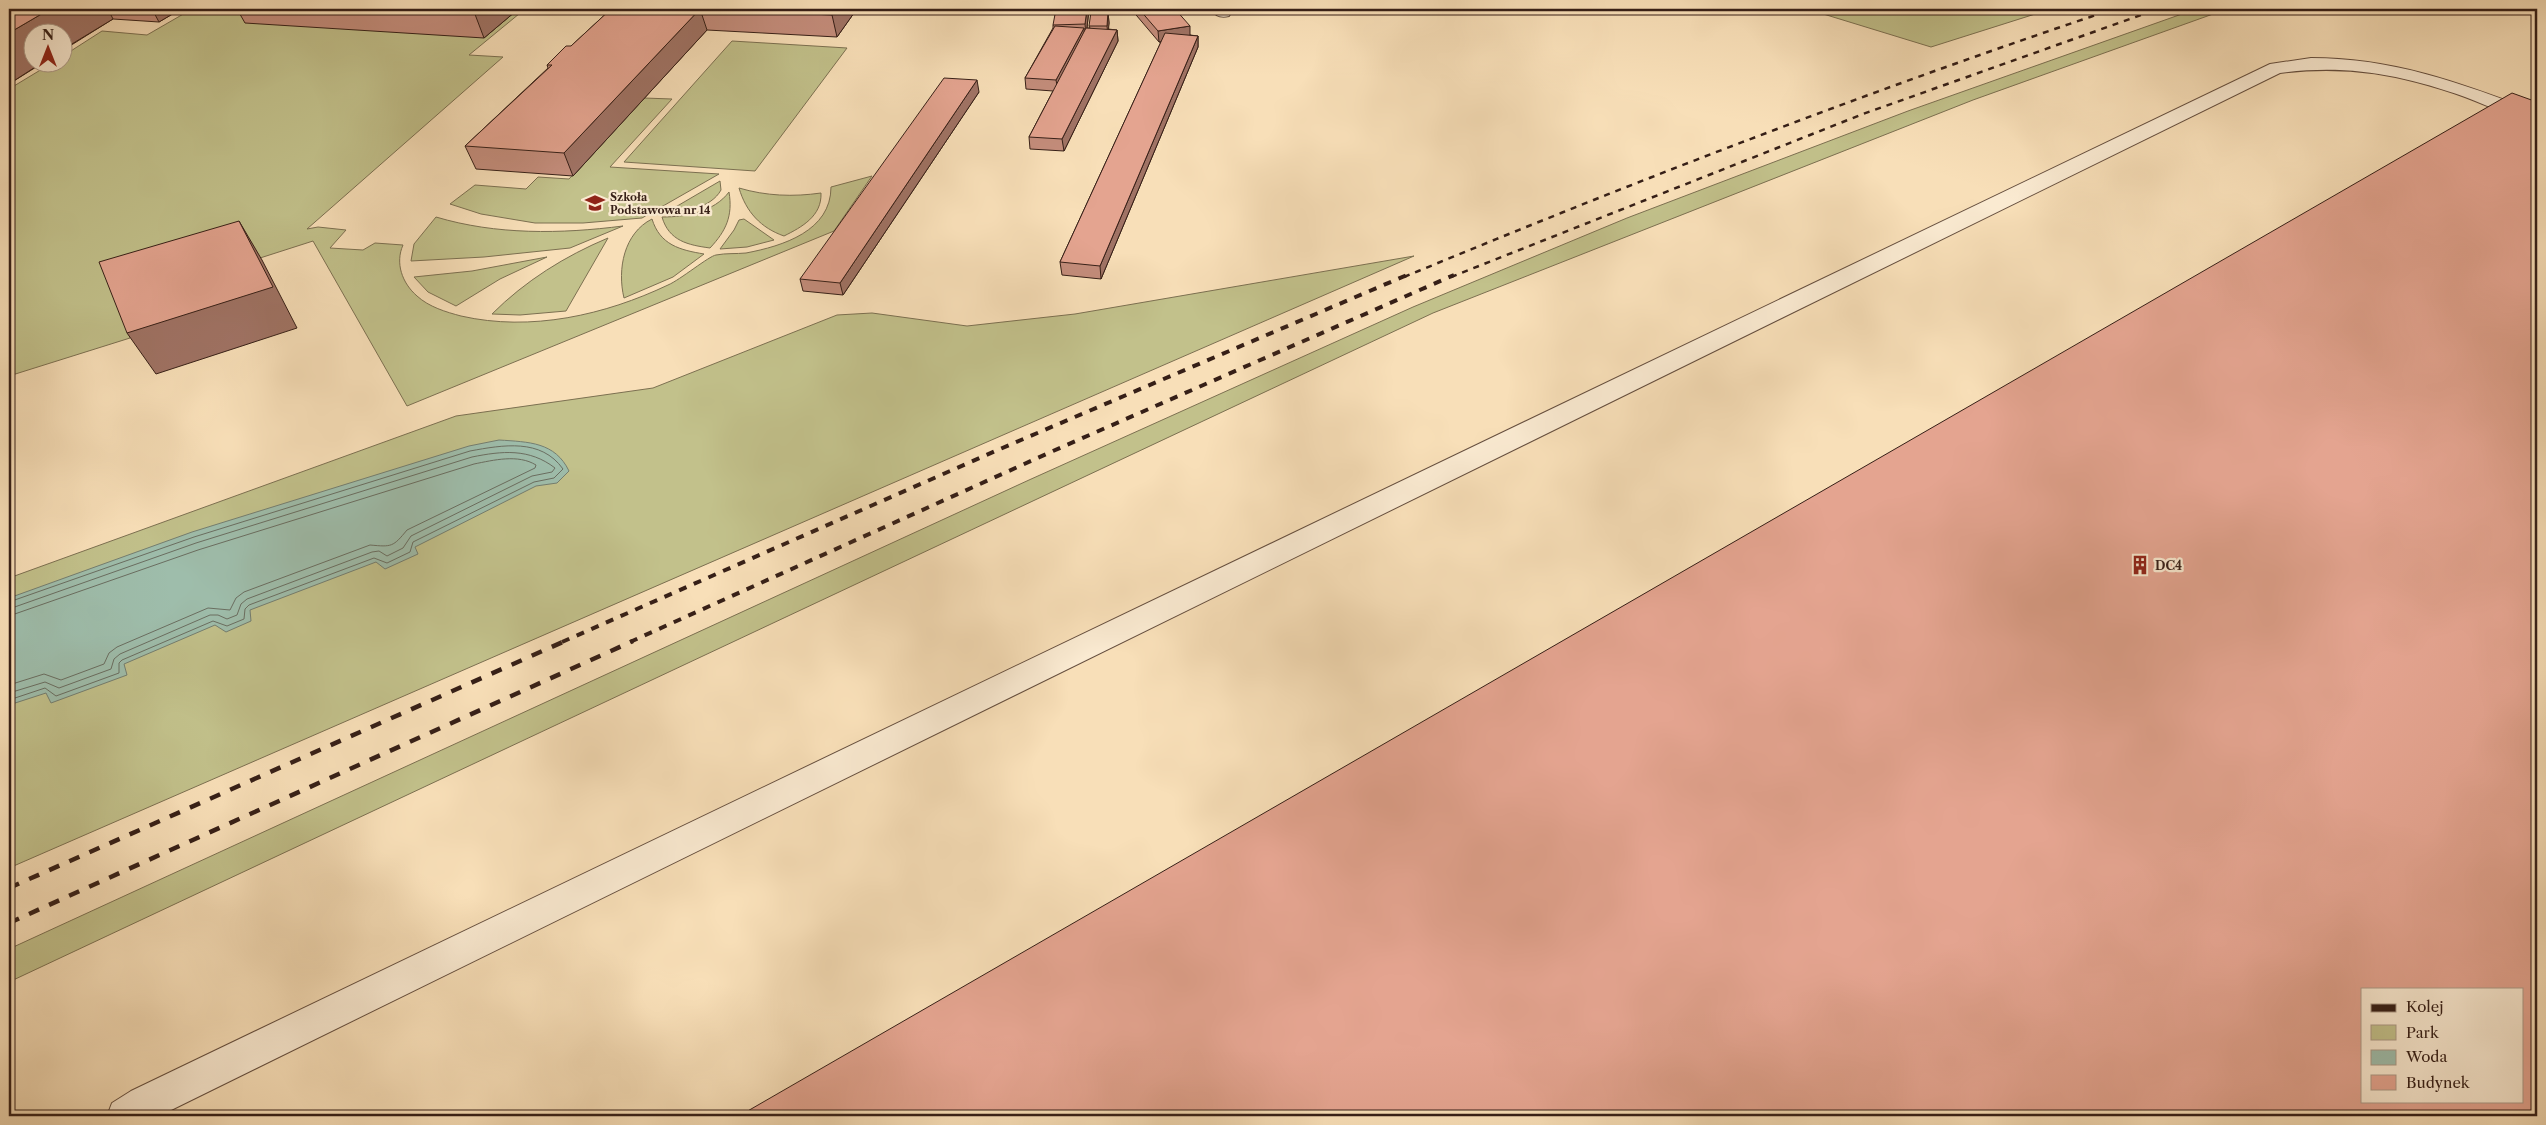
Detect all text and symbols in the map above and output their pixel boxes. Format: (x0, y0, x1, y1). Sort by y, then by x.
north arrow (22, 22, 72, 72)
text: N (42, 26, 54, 44)
place label: Szkoła Podstawowa nr 14 (610, 190, 711, 217)
school or university icon: Szkoła Podstawowa nr 14 (584, 192, 606, 214)
building icon: DC4 (2129, 554, 2151, 576)
place label: DC4 (2155, 558, 2182, 573)
legend (2361, 988, 2524, 1102)
text: Kolej (2406, 997, 2443, 1016)
text: Park (2406, 1023, 2440, 1042)
text: Woda (2405, 1047, 2447, 1066)
text: Budynek (2406, 1073, 2471, 1092)

